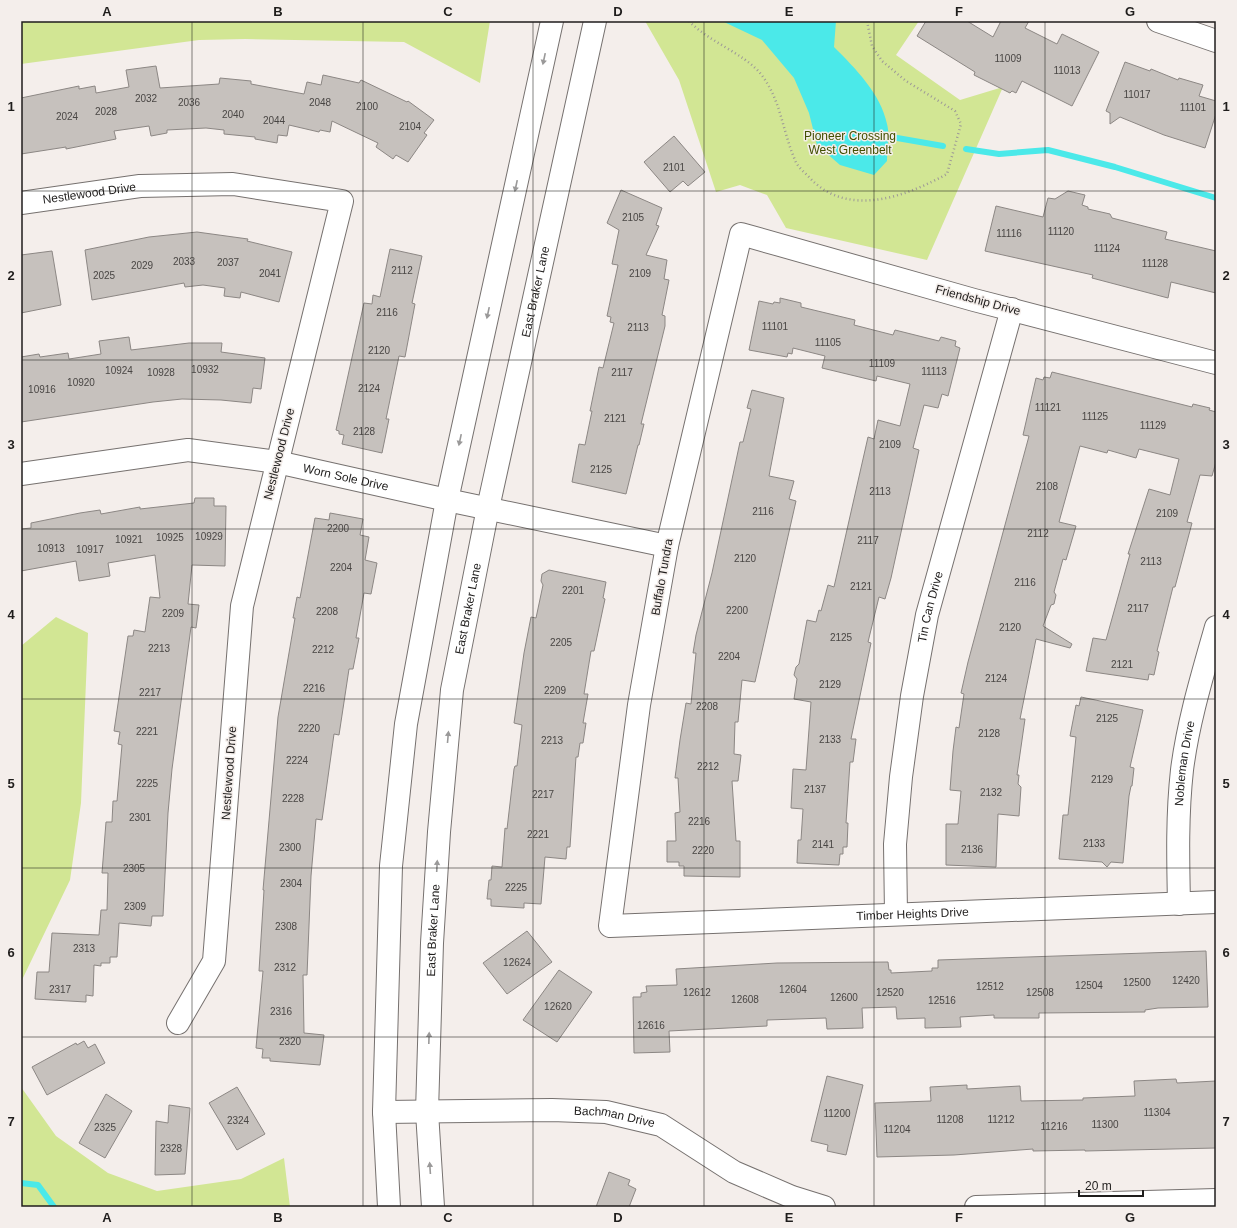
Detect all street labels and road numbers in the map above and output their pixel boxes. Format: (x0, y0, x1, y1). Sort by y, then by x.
street label: Nestlewood Drive (42, 180, 137, 207)
street label: East Braker Lane (519, 245, 552, 339)
street label: Friendship Drive (934, 282, 1022, 318)
street label: Nestlewood Drive (261, 406, 297, 501)
street label: Worn Sole Drive (302, 461, 390, 494)
street label: Buffalo Tundra (648, 537, 676, 617)
street label: East Braker Lane (452, 561, 484, 656)
street label: Tin Can Drive (915, 569, 946, 644)
street label: Nobleman Drive (1172, 719, 1198, 806)
street label: Nestlewood Drive (219, 725, 239, 820)
street label: East Braker Lane (424, 883, 443, 977)
street label: Timber Heights Drive (856, 905, 969, 923)
street label: Bachman Drive (574, 1104, 657, 1130)

